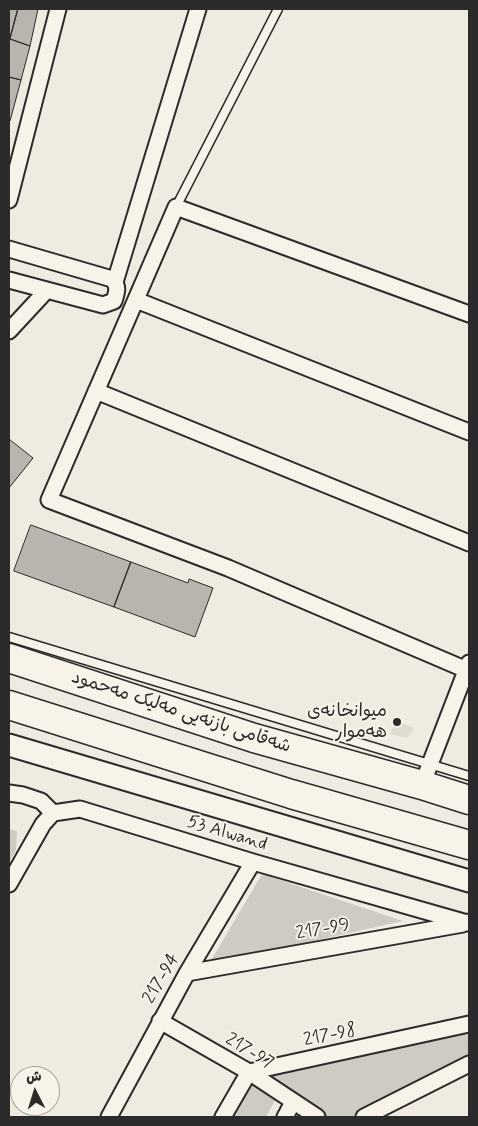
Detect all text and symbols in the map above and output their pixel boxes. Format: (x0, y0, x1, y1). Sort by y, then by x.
street label: شەقامی بازنەیی مەلیک مەحمود (69, 667, 293, 759)
place label: میوانخانەی هەموار (307, 701, 387, 744)
marker: میوانخانەی هەموار (391, 716, 403, 728)
street label: 53 Alwand (184, 812, 270, 856)
street label: 217-99 (294, 915, 352, 945)
street label: 217-94 (139, 950, 185, 1008)
street label: 217-98 (302, 1020, 358, 1052)
street label: 217-97 (221, 1029, 277, 1075)
north arrow (10, 1066, 60, 1116)
text: ش (25, 1067, 42, 1087)

